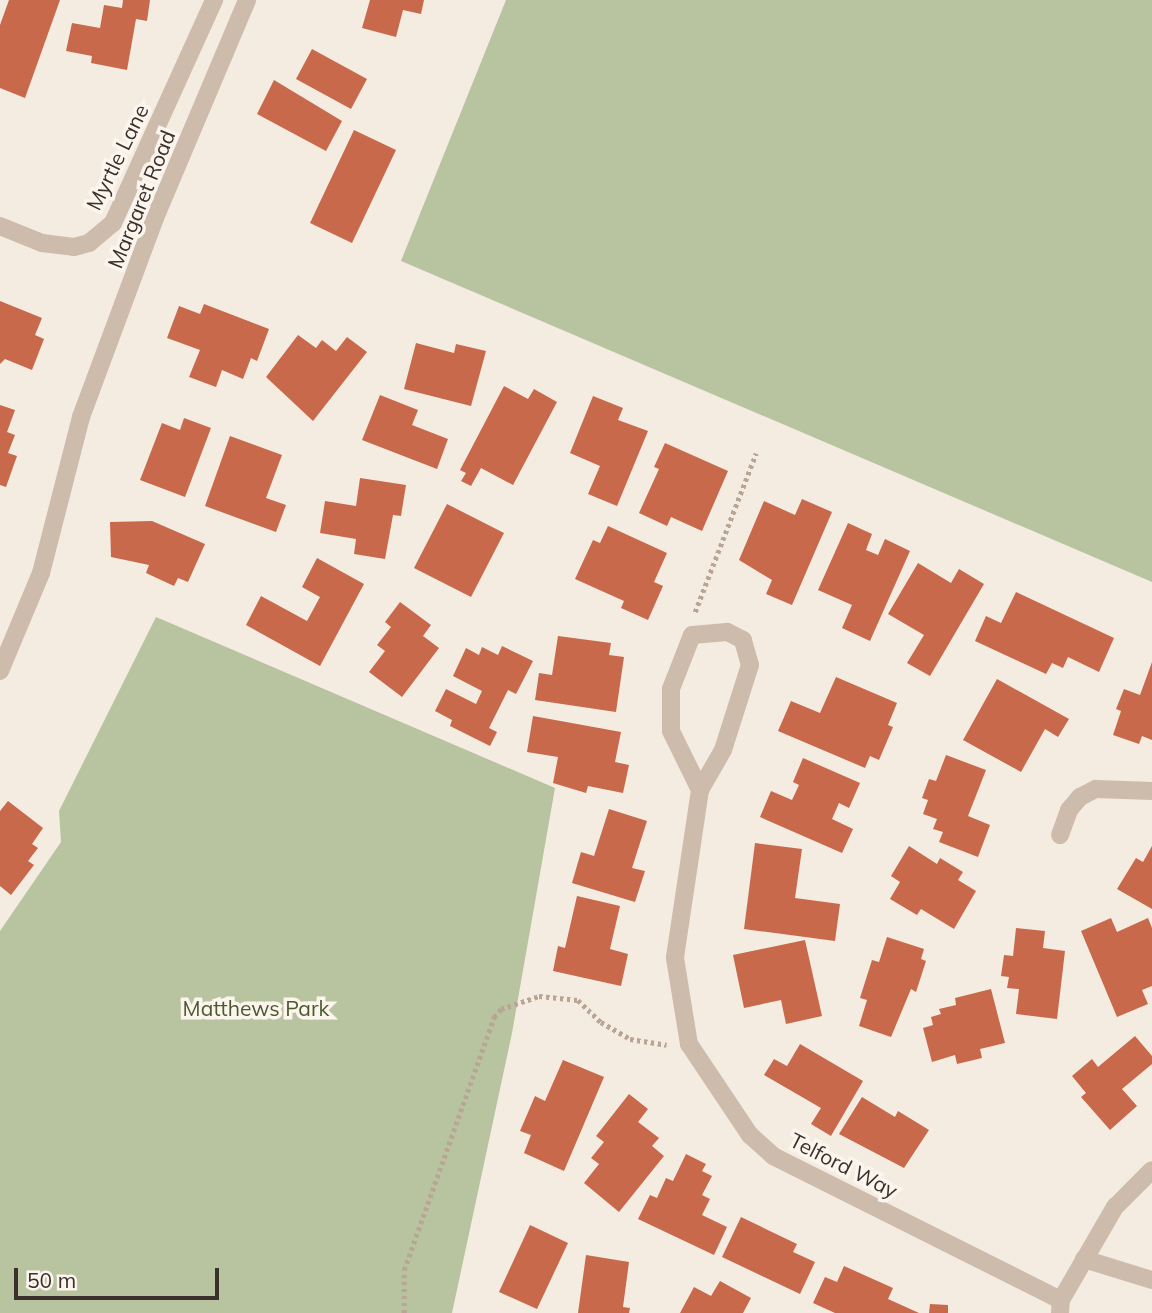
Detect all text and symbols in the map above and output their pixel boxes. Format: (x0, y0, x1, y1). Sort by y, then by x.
street label: Myrtle Lane (81, 100, 153, 214)
street label: Margaret Road (102, 126, 180, 272)
park label: Matthews Park (183, 995, 329, 1021)
street label: Telford Way (786, 1127, 902, 1203)
scale bar (18, 1254, 222, 1298)
text: 50 m (27, 1267, 76, 1293)

